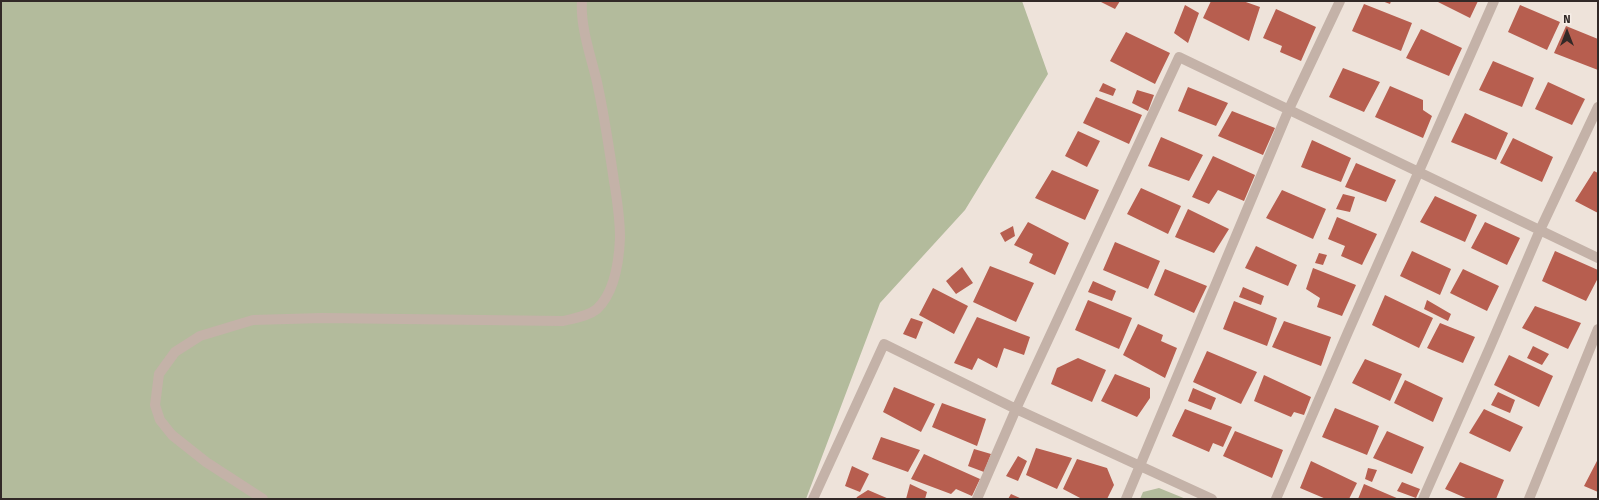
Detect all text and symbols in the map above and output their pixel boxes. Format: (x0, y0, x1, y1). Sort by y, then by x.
north arrow (1547, 12, 1587, 52)
text: N (1563, 13, 1571, 26)

